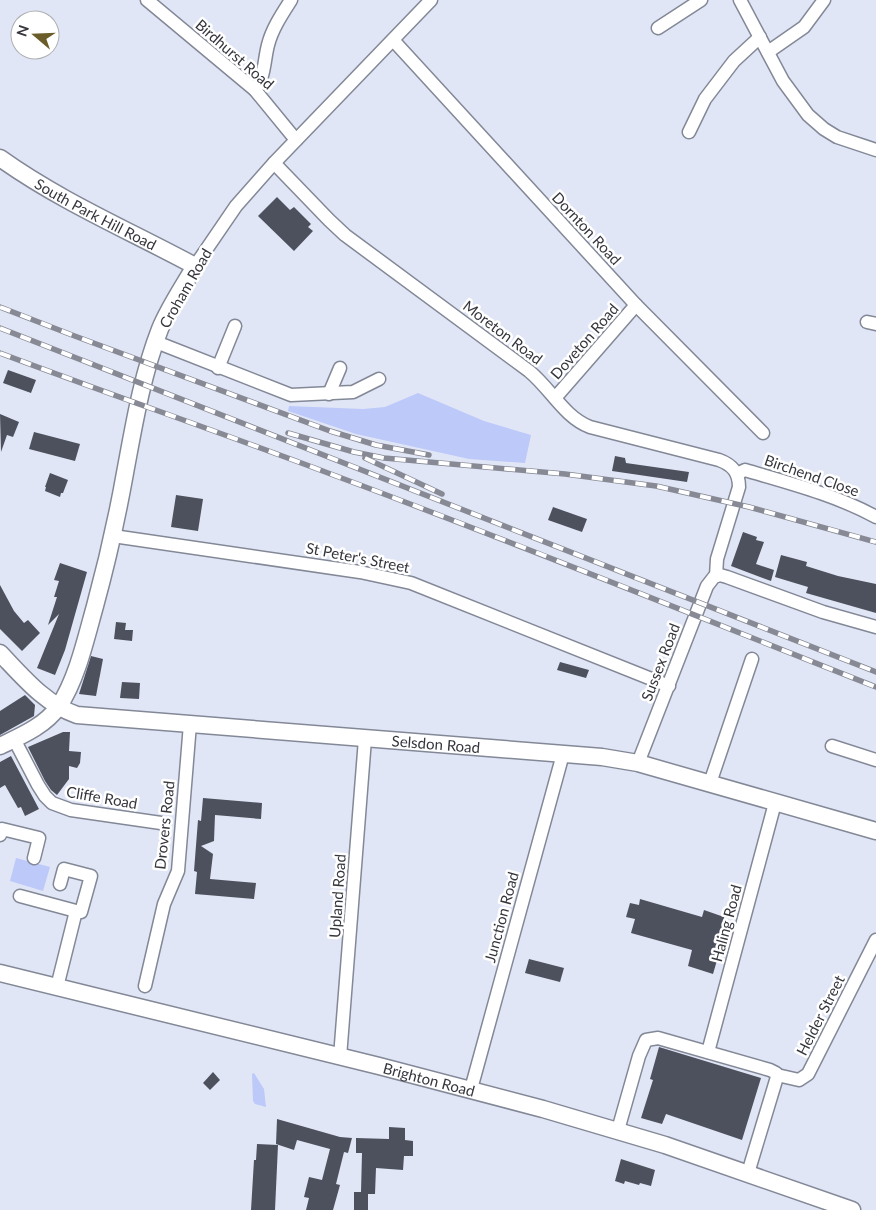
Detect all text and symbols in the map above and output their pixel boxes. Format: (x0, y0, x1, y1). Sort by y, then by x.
north arrow (10, 10, 60, 60)
street label: Birdhurst Road (192, 15, 278, 93)
text: N (12, 23, 32, 38)
street label: South Park Hill Road (32, 174, 160, 253)
street label: Dornton Road (549, 188, 625, 268)
street label: Croham Road (155, 245, 215, 331)
street label: Moreton Road (460, 296, 546, 368)
street label: Doveton Road (546, 300, 622, 382)
street label: Birchend Close (762, 450, 862, 500)
street label: St Peter's Street (305, 538, 412, 576)
street label: Sussex Road (637, 621, 683, 703)
street label: Selsdon Road (391, 731, 481, 756)
street label: Drovers Road (150, 780, 178, 870)
street label: Cliffe Road (65, 782, 139, 812)
street label: Upland Road (325, 853, 349, 939)
street label: Junction Road (480, 870, 522, 964)
street label: Haling Road (707, 882, 745, 964)
street label: Helder Street (792, 971, 848, 1058)
street label: Brighton Road (381, 1058, 477, 1100)

